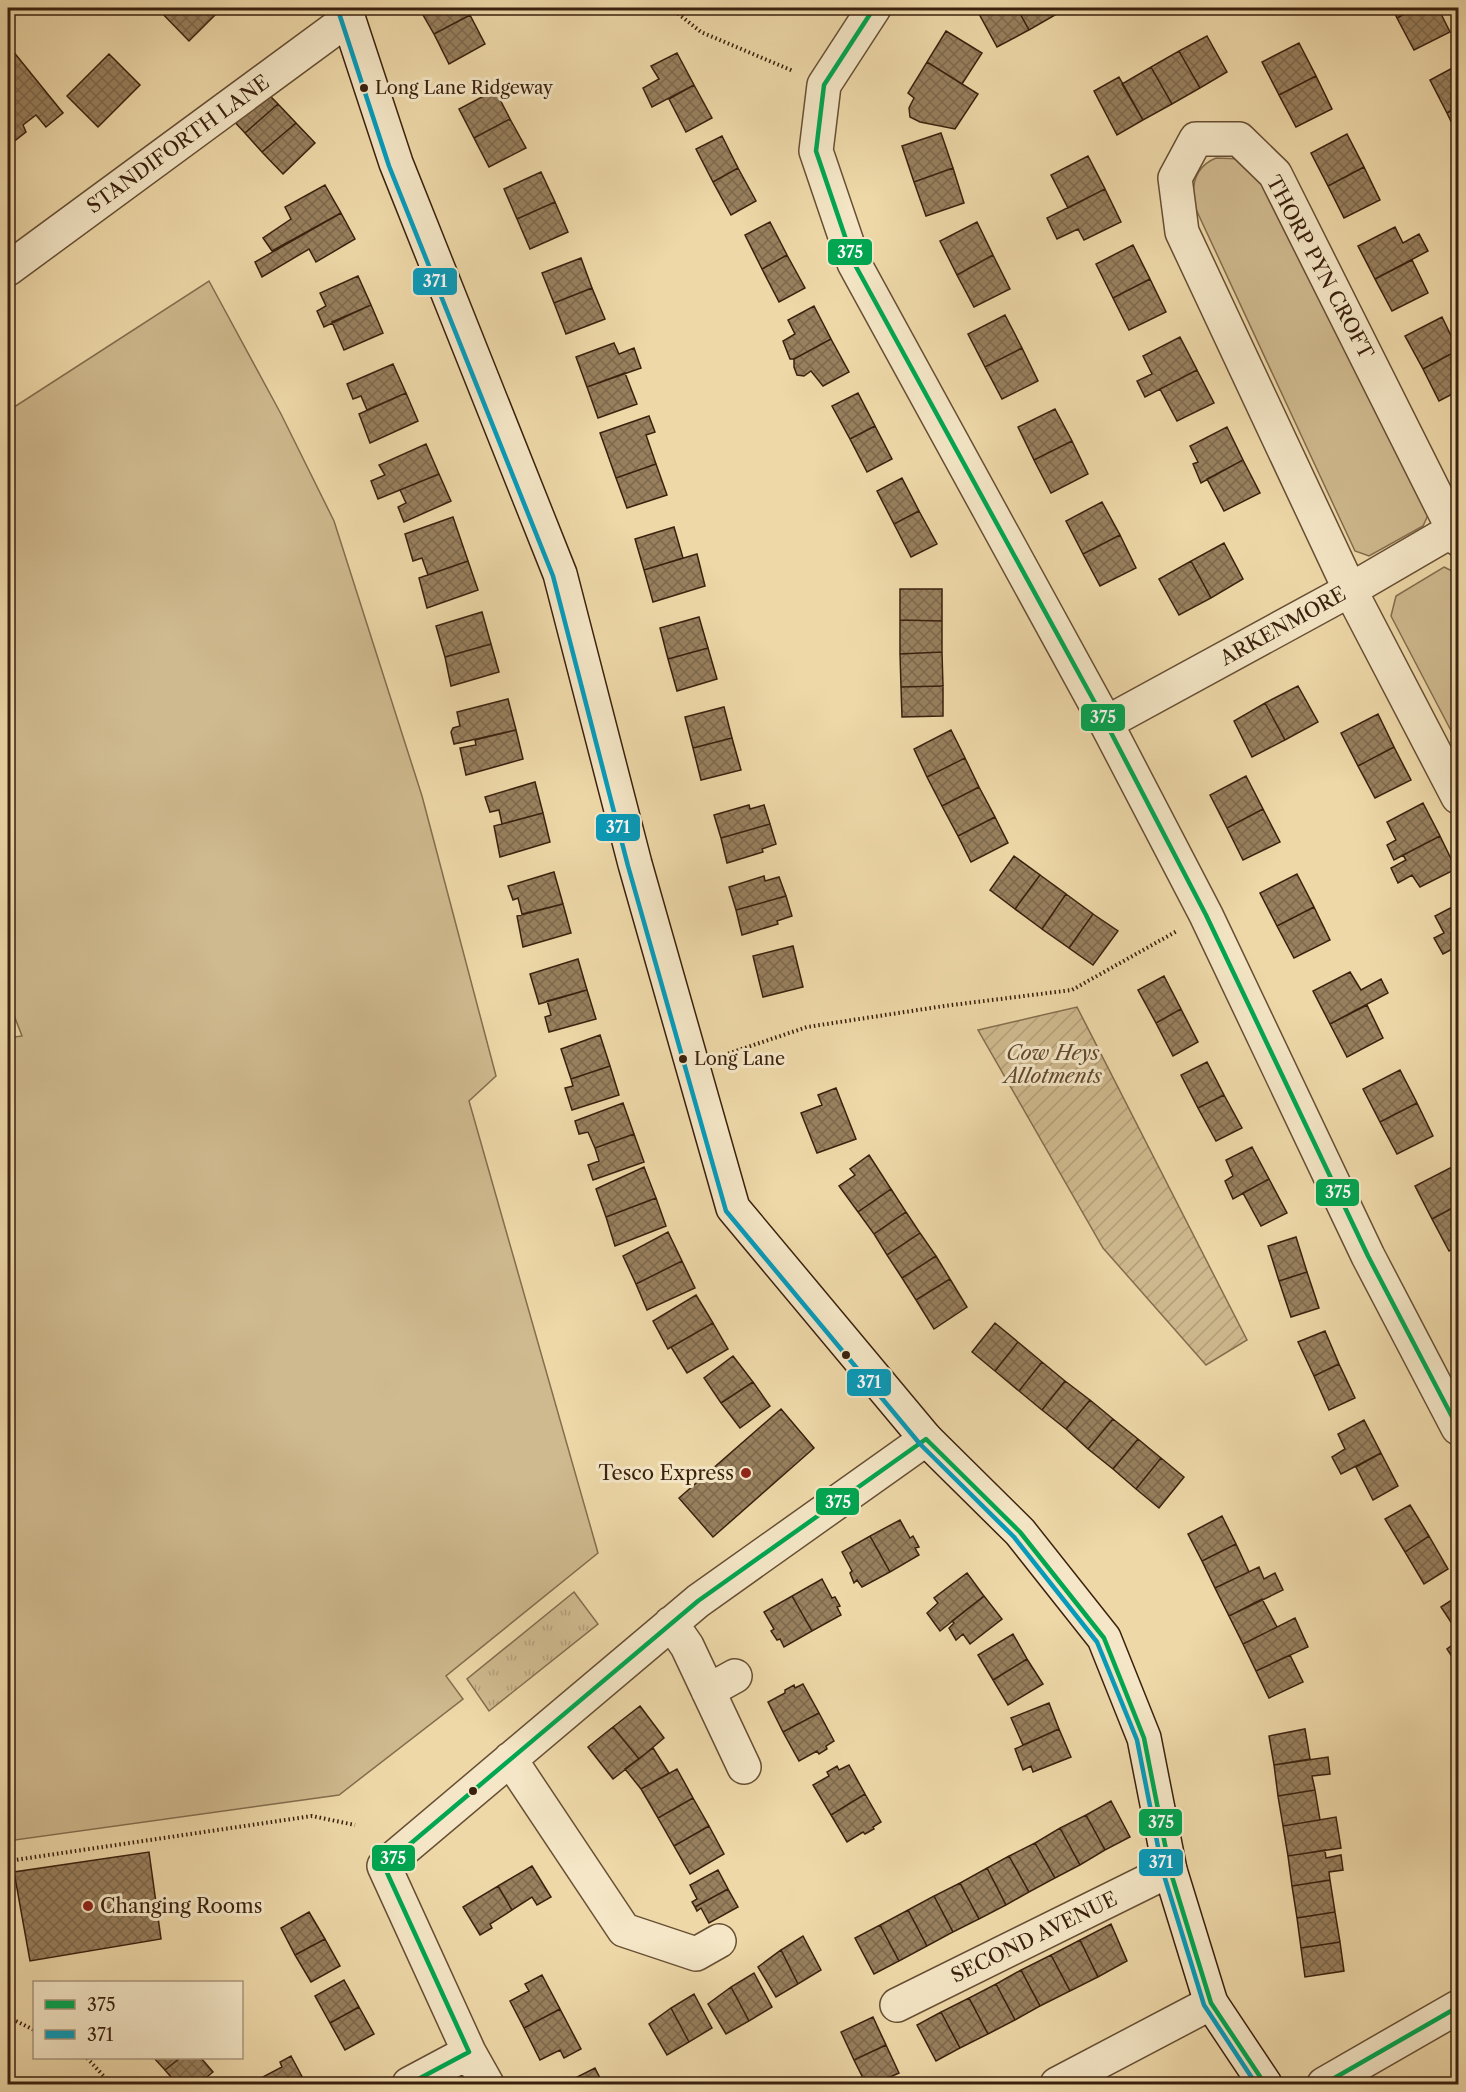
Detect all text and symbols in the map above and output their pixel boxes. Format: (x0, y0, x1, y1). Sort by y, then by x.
street label: STANDIFORTH LANE (82, 70, 274, 218)
place label: Long Lane Ridgeway (375, 77, 554, 99)
marker: Long Lane Ridgeway (358, 82, 370, 94)
street label: THORP PYN CROFT (1261, 171, 1379, 363)
line badge: 375 (827, 238, 873, 266)
text: 375 (837, 242, 863, 262)
line badge: 371 (412, 267, 458, 296)
text: 371 (423, 271, 448, 291)
street label: ARKENMORE (1215, 582, 1350, 671)
line badge: 375 (1080, 703, 1126, 732)
text: 375 (1090, 707, 1116, 727)
line badge: 371 (595, 813, 641, 842)
text: 371 (606, 817, 631, 837)
park label: Cow Heys Allotments (1001, 1041, 1102, 1088)
place label: Long Lane (694, 1048, 785, 1070)
marker: Long Lane (677, 1053, 689, 1065)
line badge: 375 (1315, 1178, 1360, 1207)
text: 375 (1325, 1182, 1351, 1202)
unlabelled marker (840, 1349, 852, 1361)
line badge: 371 (846, 1368, 892, 1397)
text: 371 (857, 1372, 882, 1392)
place label: Tesco Express (598, 1461, 734, 1485)
marker: Tesco Express (739, 1466, 753, 1480)
line badge: 375 (815, 1487, 860, 1516)
text: 375 (825, 1492, 851, 1512)
unlabelled marker (467, 1785, 479, 1797)
line badge: 375 (1138, 1808, 1183, 1837)
text: 375 (1148, 1812, 1174, 1832)
line badge: 375 (371, 1844, 416, 1872)
text: 375 (380, 1848, 406, 1868)
line badge: 371 (1138, 1848, 1184, 1877)
text: 371 (1149, 1852, 1174, 1872)
street label: SECOND AVENUE (947, 1886, 1121, 1988)
place label: Changing Rooms (100, 1894, 262, 1918)
marker: Changing Rooms (81, 1899, 95, 1913)
legend (33, 1981, 243, 2059)
text: 375 (87, 1994, 116, 2016)
text: 371 (87, 2024, 114, 2046)

